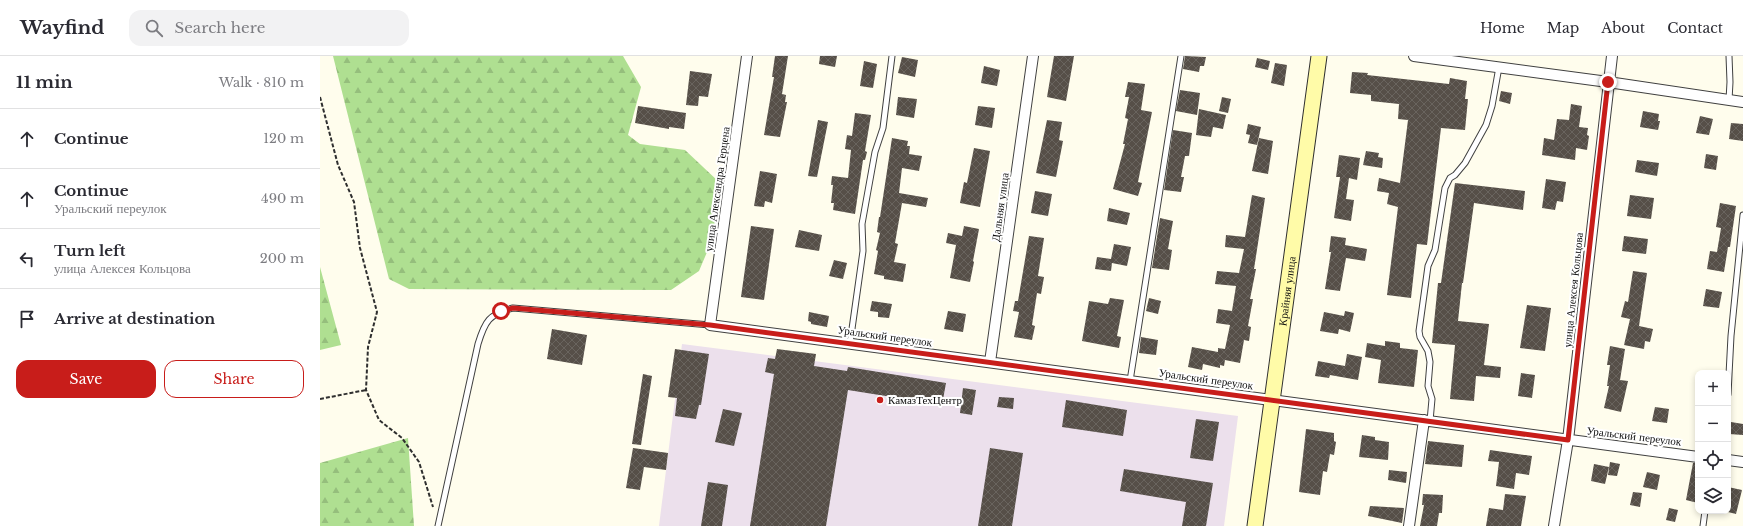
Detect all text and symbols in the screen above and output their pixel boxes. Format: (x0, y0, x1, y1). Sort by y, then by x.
search box (129, 10, 409, 46)
text: Wayfind (20, 16, 105, 39)
icon: search (143, 17, 165, 39)
text: Search here (175, 18, 265, 37)
text: Home (1480, 19, 1525, 37)
text: Map (1547, 19, 1579, 37)
text: About (1601, 19, 1645, 37)
text: Contact (1667, 19, 1723, 37)
text: 11 min (16, 72, 73, 93)
route end (1599, 73, 1617, 91)
text: Walk · 810 m (219, 74, 304, 91)
street label: улица Александра Герцена (701, 125, 733, 252)
icon: ahead (16, 128, 38, 150)
text: Continue (54, 129, 129, 148)
text: 120 m (263, 130, 304, 147)
street label: Дальняя улица (988, 172, 1012, 242)
text: Continue (54, 181, 129, 200)
icon: ahead (16, 188, 38, 210)
text: 490 m (261, 190, 304, 207)
text: Уральский переулок (54, 200, 167, 217)
street label: улица Алексея Кольцова (1560, 232, 1586, 348)
text: Turn left (54, 241, 125, 260)
icon: left (16, 248, 38, 270)
text: 200 m (260, 250, 304, 267)
street label: Крайняя улица (1275, 255, 1299, 327)
text: улица Алексея Кольцова (54, 260, 191, 277)
route start (492, 302, 510, 320)
icon: arrive (16, 308, 38, 330)
text: Arrive at destination (54, 309, 215, 328)
street label: Уральский переулок (837, 322, 934, 350)
button: Save (16, 360, 156, 398)
button: Share (164, 360, 304, 398)
street label: Уральский переулок (1158, 365, 1255, 393)
map controls (1695, 370, 1731, 514)
button: + (1695, 370, 1731, 406)
place label: КамазТехЦентр (888, 393, 962, 407)
marker: КамазТехЦентр (875, 395, 885, 405)
button: − (1695, 406, 1731, 442)
street label: Уральский переулок (1586, 423, 1683, 449)
button: locate (1695, 442, 1731, 478)
button: layers (1695, 478, 1731, 514)

